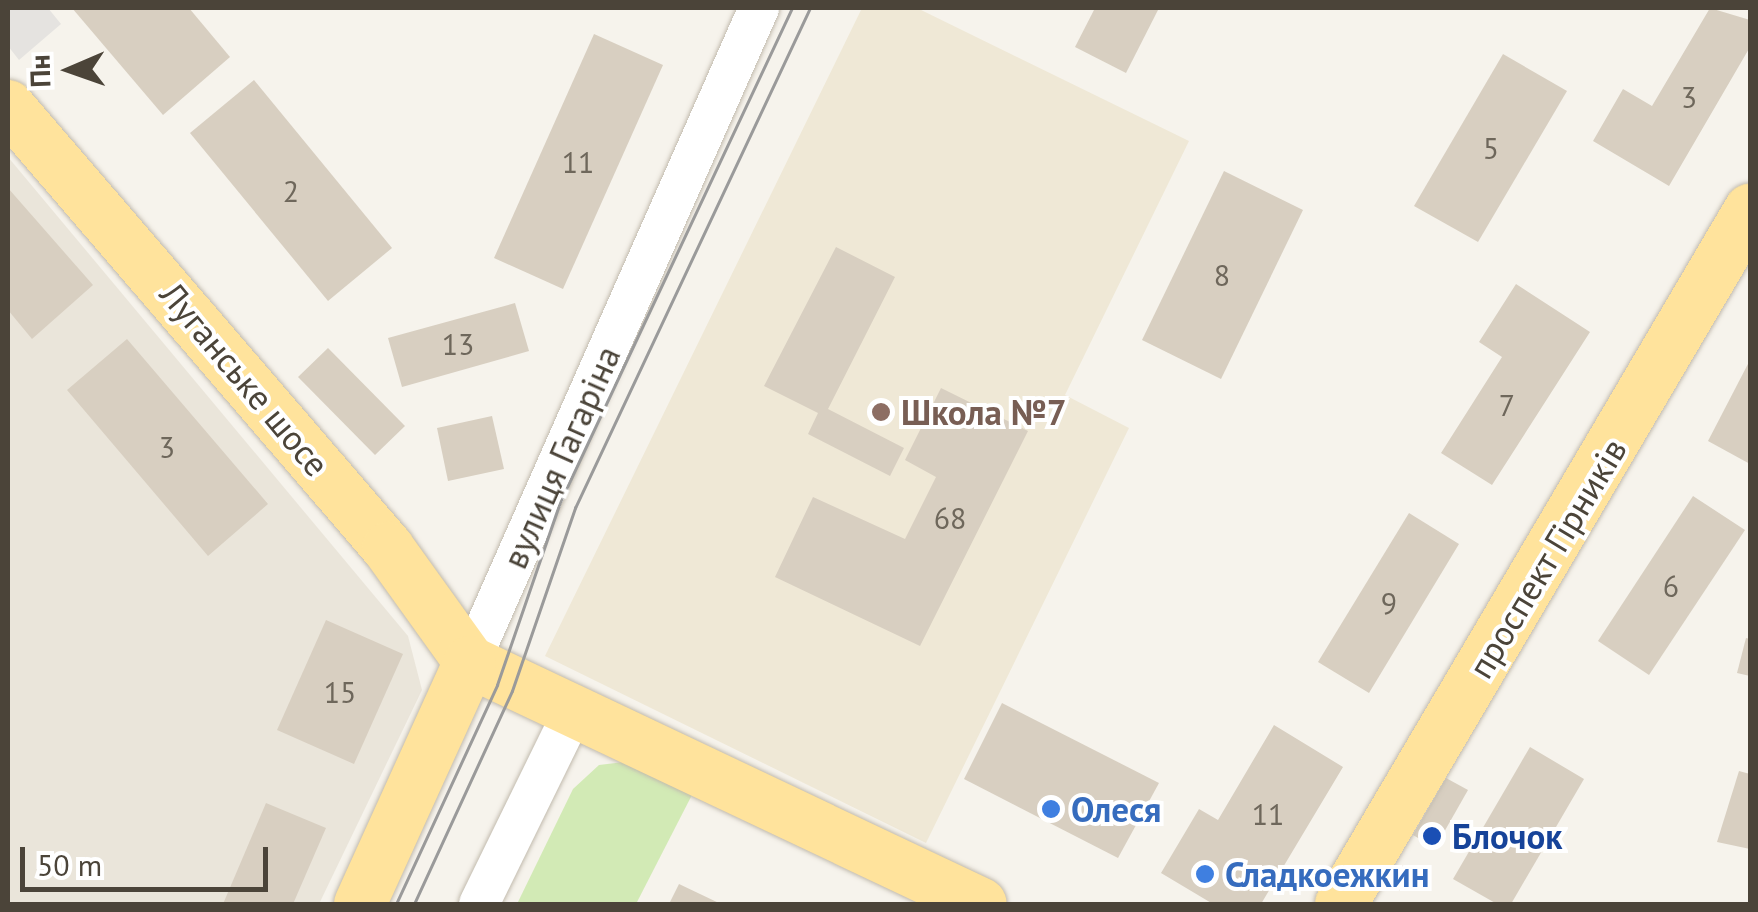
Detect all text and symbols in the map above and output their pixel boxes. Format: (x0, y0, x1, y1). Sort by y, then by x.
north arrow (20, 20, 120, 120)
text: Пн (20, 54, 59, 88)
house number: 3 (1681, 79, 1697, 115)
house number: 5 (1483, 130, 1499, 166)
house number: 11 (562, 144, 594, 180)
house number: 2 (283, 173, 299, 209)
house number: 8 (1214, 257, 1230, 293)
street label: Луганське шосе (152, 274, 338, 484)
house number: 13 (442, 326, 474, 362)
street label: вулиця Гагаріна (493, 339, 629, 575)
house number: 7 (1499, 387, 1515, 423)
place label: Школа №7 (901, 391, 1067, 433)
marker: Школа №7 (870, 401, 892, 423)
house number: 3 (159, 429, 175, 465)
street label: проспект Гірників (1459, 430, 1635, 686)
house number: 68 (934, 500, 966, 536)
house number: 6 (1663, 568, 1679, 604)
house number: 9 (1381, 585, 1397, 621)
house number: 15 (324, 674, 356, 710)
place label: Олеся (1071, 788, 1161, 830)
house number: 11 (1252, 796, 1284, 832)
marker: Олеся (1040, 798, 1062, 820)
place label: Блочок (1452, 815, 1562, 857)
marker: Блочок (1421, 825, 1443, 847)
scale bar (25, 827, 272, 889)
text: 50 m (37, 845, 102, 884)
place label: Сладкоежкин (1225, 853, 1429, 895)
marker: Сладкоежкин (1194, 863, 1216, 885)

